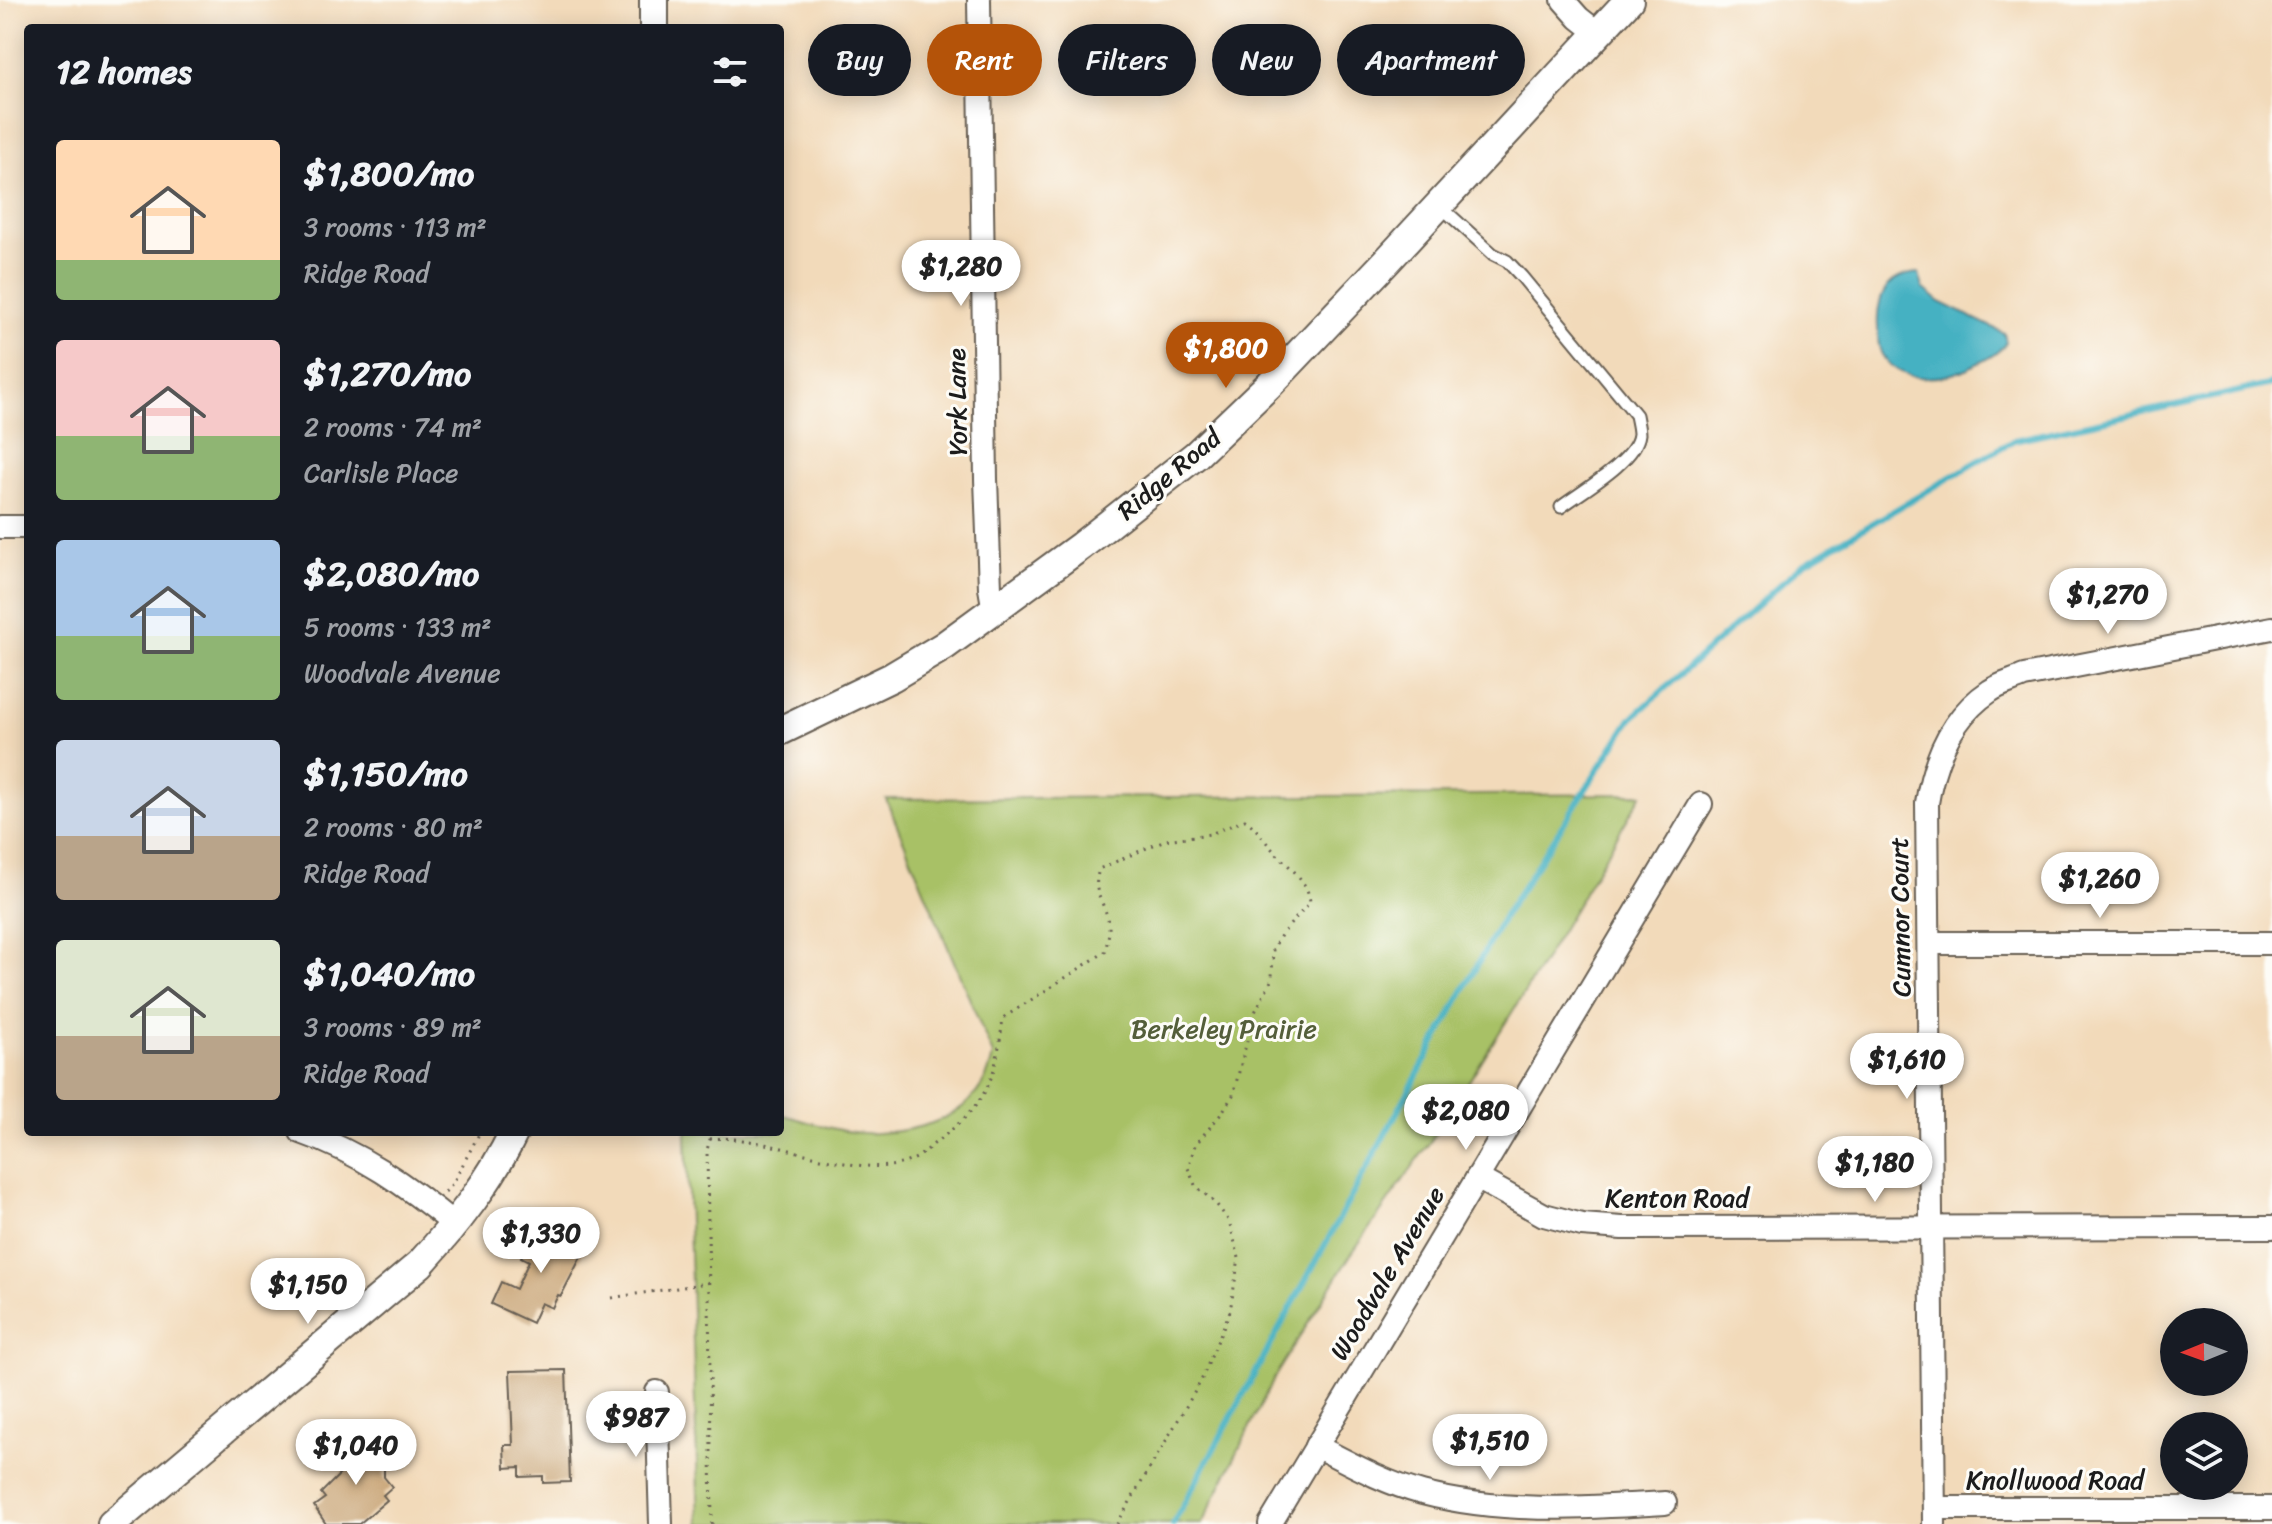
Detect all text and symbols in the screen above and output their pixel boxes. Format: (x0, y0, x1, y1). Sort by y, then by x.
chip: Buy (808, 24, 911, 96)
chip: Rent (927, 24, 1042, 96)
chip: Filters (1058, 24, 1196, 96)
chip: New (1212, 24, 1321, 96)
chip: Apartment (1337, 24, 1525, 96)
text: 12 homes (56, 42, 192, 102)
icon: filters (708, 50, 752, 94)
text: $1,800/mo (304, 144, 474, 204)
icon: home (120, 172, 216, 268)
text: 3 rooms · 113 m² (304, 204, 487, 250)
pin: $1,280 (896, 240, 1026, 308)
text: $1,280 (920, 243, 1002, 289)
text: Ridge Road (304, 250, 429, 296)
pin: $1,800 (1161, 322, 1291, 390)
text: $1,800 (1184, 325, 1268, 371)
text: $1,270/mo (304, 344, 471, 404)
street label: York Lane (933, 347, 981, 456)
icon: home (120, 372, 216, 468)
text: 2 rooms · 74 m² (304, 404, 482, 450)
street label: Ridge Road (1106, 415, 1234, 532)
text: Carlisle Place (304, 450, 458, 496)
text: $2,080/mo (304, 544, 479, 604)
pin: $1,270 (2043, 568, 2173, 636)
text: $1,270 (2067, 571, 2149, 617)
icon: home (120, 572, 216, 668)
text: 5 rooms · 133 m² (304, 604, 492, 650)
text: Woodvale Avenue (304, 650, 501, 696)
text: $1,150/mo (304, 744, 468, 804)
icon: home (120, 772, 216, 868)
text: 2 rooms · 80 m² (304, 804, 483, 850)
street label: Cumnor Court (1876, 837, 1924, 997)
text: Ridge Road (304, 850, 429, 896)
pin: $1,260 (2035, 852, 2165, 920)
text: $1,260 (2059, 855, 2141, 901)
text: $1,040/mo (304, 944, 475, 1004)
icon: home (120, 972, 216, 1068)
text: 3 rooms · 89 m² (304, 1004, 482, 1050)
park label: Berkeley Prairie (1131, 1006, 1317, 1052)
pin: $1,610 (1842, 1033, 1972, 1101)
text: $1,610 (1868, 1036, 1946, 1082)
text: Ridge Road (304, 1050, 429, 1096)
pin: $2,080 (1401, 1084, 1531, 1152)
text: $2,080 (1422, 1087, 1510, 1133)
pin: $1,180 (1810, 1136, 1940, 1204)
text: $1,180 (1836, 1139, 1914, 1185)
street label: Kenton Road (1605, 1175, 1751, 1221)
street label: Woodvale Avenue (1317, 1177, 1457, 1369)
pin: $1,330 (476, 1207, 606, 1275)
text: $1,330 (501, 1210, 581, 1256)
pin: $1,150 (243, 1258, 373, 1326)
text: $1,150 (268, 1261, 348, 1307)
north arrow (2160, 1308, 2248, 1396)
map controls (2160, 1308, 2248, 1500)
pin: $987 (589, 1391, 683, 1459)
text: $987 (604, 1394, 668, 1440)
button: layers (2160, 1412, 2248, 1500)
pin: $1,510 (1425, 1414, 1555, 1482)
text: $1,510 (1450, 1417, 1530, 1463)
pin: $1,040 (291, 1419, 421, 1487)
text: $1,040 (314, 1422, 398, 1468)
street label: Knollwood Road (1966, 1457, 2146, 1503)

